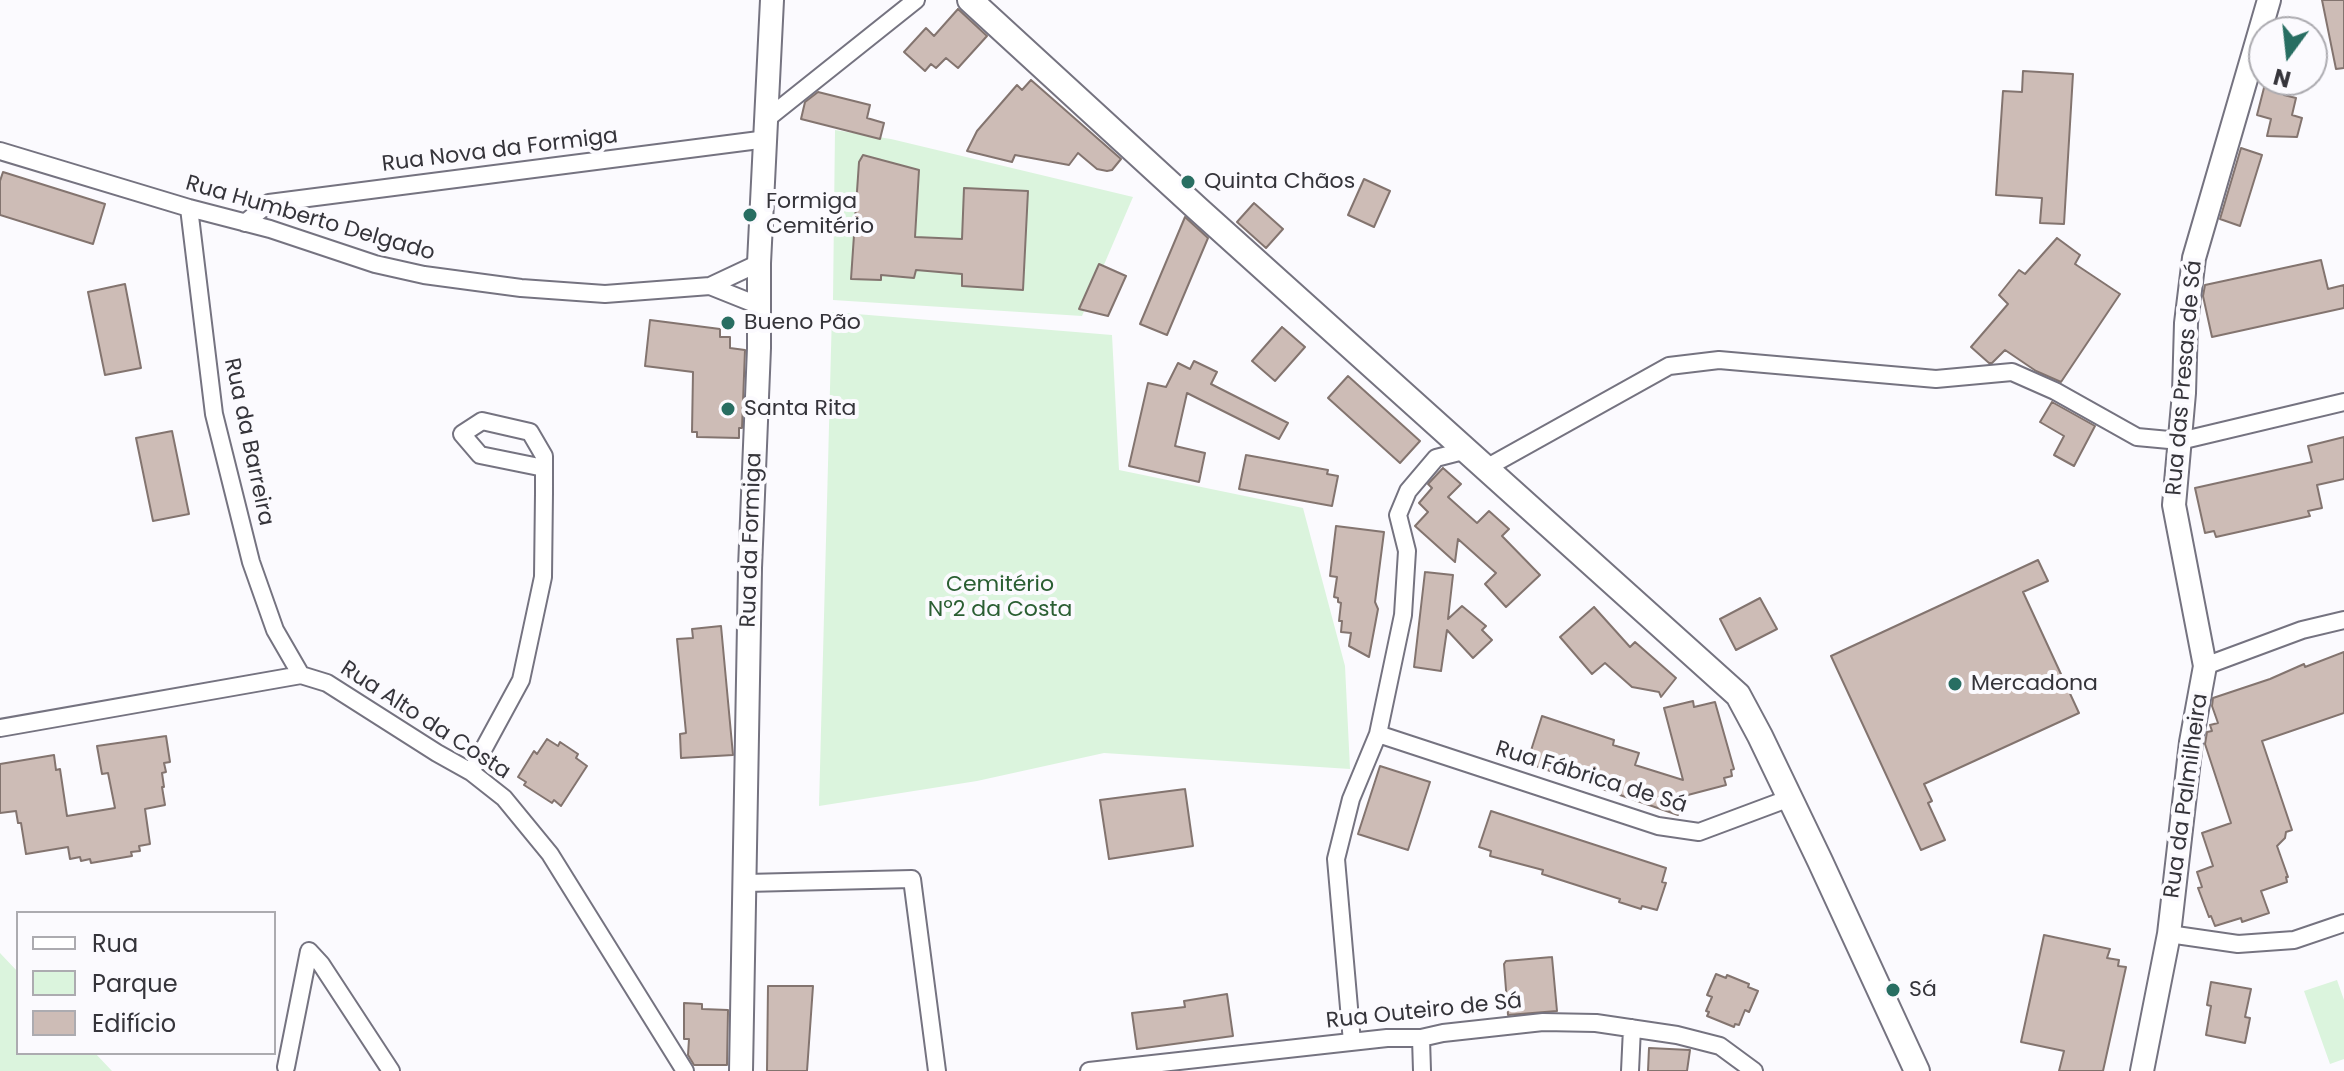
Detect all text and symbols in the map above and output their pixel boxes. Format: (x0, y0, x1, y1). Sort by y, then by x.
north arrow (2248, 16, 2328, 96)
text: N (2270, 61, 2294, 95)
street label: Rua Nova da Formiga (380, 123, 620, 179)
place label: Quinta Chãos (1204, 169, 1355, 195)
street label: Rua Humberto Delgado (182, 171, 438, 267)
marker: Quinta Chãos (1179, 173, 1197, 191)
place label: Formiga Cemitério (766, 189, 874, 240)
marker: Formiga Cemitério (741, 206, 759, 224)
street label: Rua das Presas de Sá (2162, 259, 2208, 497)
place label: Bueno Pão (744, 310, 861, 336)
marker: Bueno Pão (719, 314, 737, 332)
street label: Rua da Barreira (217, 356, 279, 528)
place label: Santa Rita (744, 396, 856, 422)
marker: Santa Rita (719, 400, 737, 418)
street label: Rua da Formiga (736, 452, 768, 628)
park label: Cemitério Nº2 da Costa (928, 572, 1072, 624)
street label: Rua Alto da Costa (335, 656, 515, 786)
place label: Mercadona (1971, 671, 2098, 697)
marker: Mercadona (1946, 675, 1964, 693)
street label: Rua da Palmilheira (2160, 692, 2214, 900)
street label: Rua Fábrica de Sá (1492, 736, 1690, 820)
legend (16, 911, 276, 1055)
text: Rua (92, 927, 138, 960)
text: Parque (92, 967, 178, 1000)
place label: Sá (1909, 977, 1937, 1003)
marker: Sá (1884, 981, 1902, 999)
street label: Rua Outeiro de Sá (1325, 989, 1523, 1035)
text: Edifício (92, 1007, 176, 1040)

